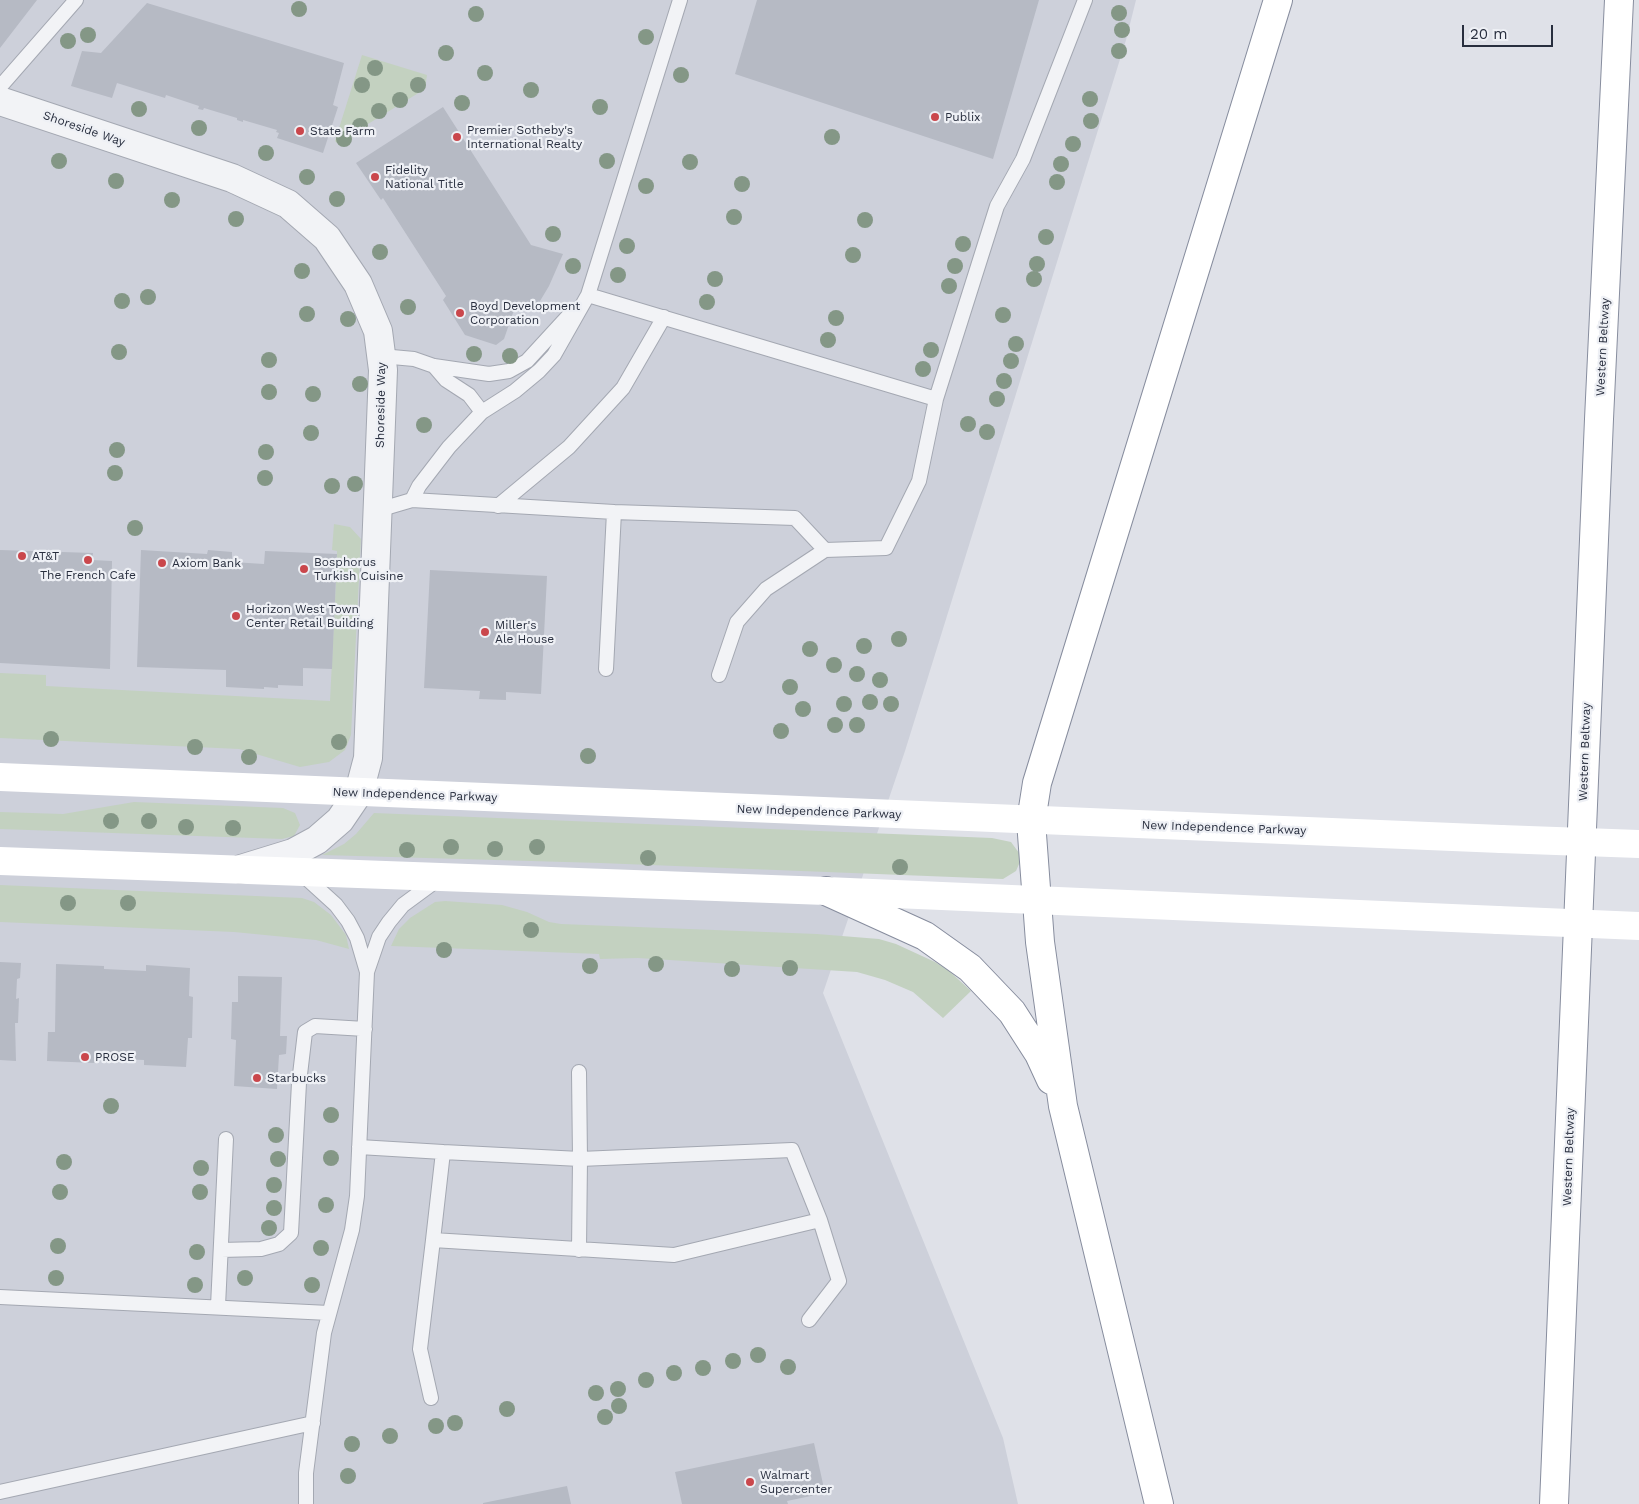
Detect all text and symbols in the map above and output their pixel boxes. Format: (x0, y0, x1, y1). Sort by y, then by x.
scale bar (1464, 15, 1555, 47)
text: 20 m (1470, 25, 1508, 43)
street label: Shoreside Way (41, 108, 127, 150)
place label: Publix (945, 110, 981, 124)
marker: Publix (929, 111, 941, 123)
place label: Premier Sotheby's International Realty (467, 123, 582, 151)
place label: State Farm (310, 124, 375, 138)
marker: State Farm (294, 125, 306, 137)
marker: Premier Sotheby's International Realty (451, 131, 463, 143)
place label: Fidelity National Title (385, 163, 464, 191)
marker: Fidelity National Title (369, 171, 381, 183)
street label: Western Beltway (1593, 297, 1613, 397)
place label: Boyd Development Corporation (470, 299, 580, 327)
marker: Boyd Development Corporation (454, 307, 466, 319)
street label: Shoreside Way (373, 362, 389, 448)
place label: AT&T (32, 549, 59, 563)
marker: AT&T (16, 550, 28, 562)
marker: The French Cafe (82, 554, 94, 566)
place label: Bosphorus Turkish Cuisine (314, 555, 403, 583)
place label: Axiom Bank (172, 556, 241, 570)
marker: Axiom Bank (156, 557, 168, 569)
marker: Bosphorus Turkish Cuisine (298, 563, 310, 575)
place label: The French Cafe (40, 568, 136, 582)
place label: Horizon West Town Center Retail Building (246, 602, 373, 630)
marker: Horizon West Town Center Retail Building (230, 610, 242, 622)
place label: Miller's Ale House (495, 618, 554, 646)
marker: Miller's Ale House (479, 626, 491, 638)
street label: Western Beltway (1576, 703, 1594, 801)
street label: New Independence Parkway (332, 785, 498, 805)
street label: New Independence Parkway (736, 802, 902, 822)
street label: New Independence Parkway (1141, 818, 1307, 838)
place label: PROSE (95, 1050, 135, 1064)
marker: PROSE (79, 1051, 91, 1063)
place label: Starbucks (267, 1071, 326, 1085)
marker: Starbucks (251, 1072, 263, 1084)
street label: Western Beltway (1560, 1108, 1578, 1206)
place label: Walmart Supercenter (760, 1468, 832, 1496)
marker: Walmart Supercenter (744, 1476, 756, 1488)

